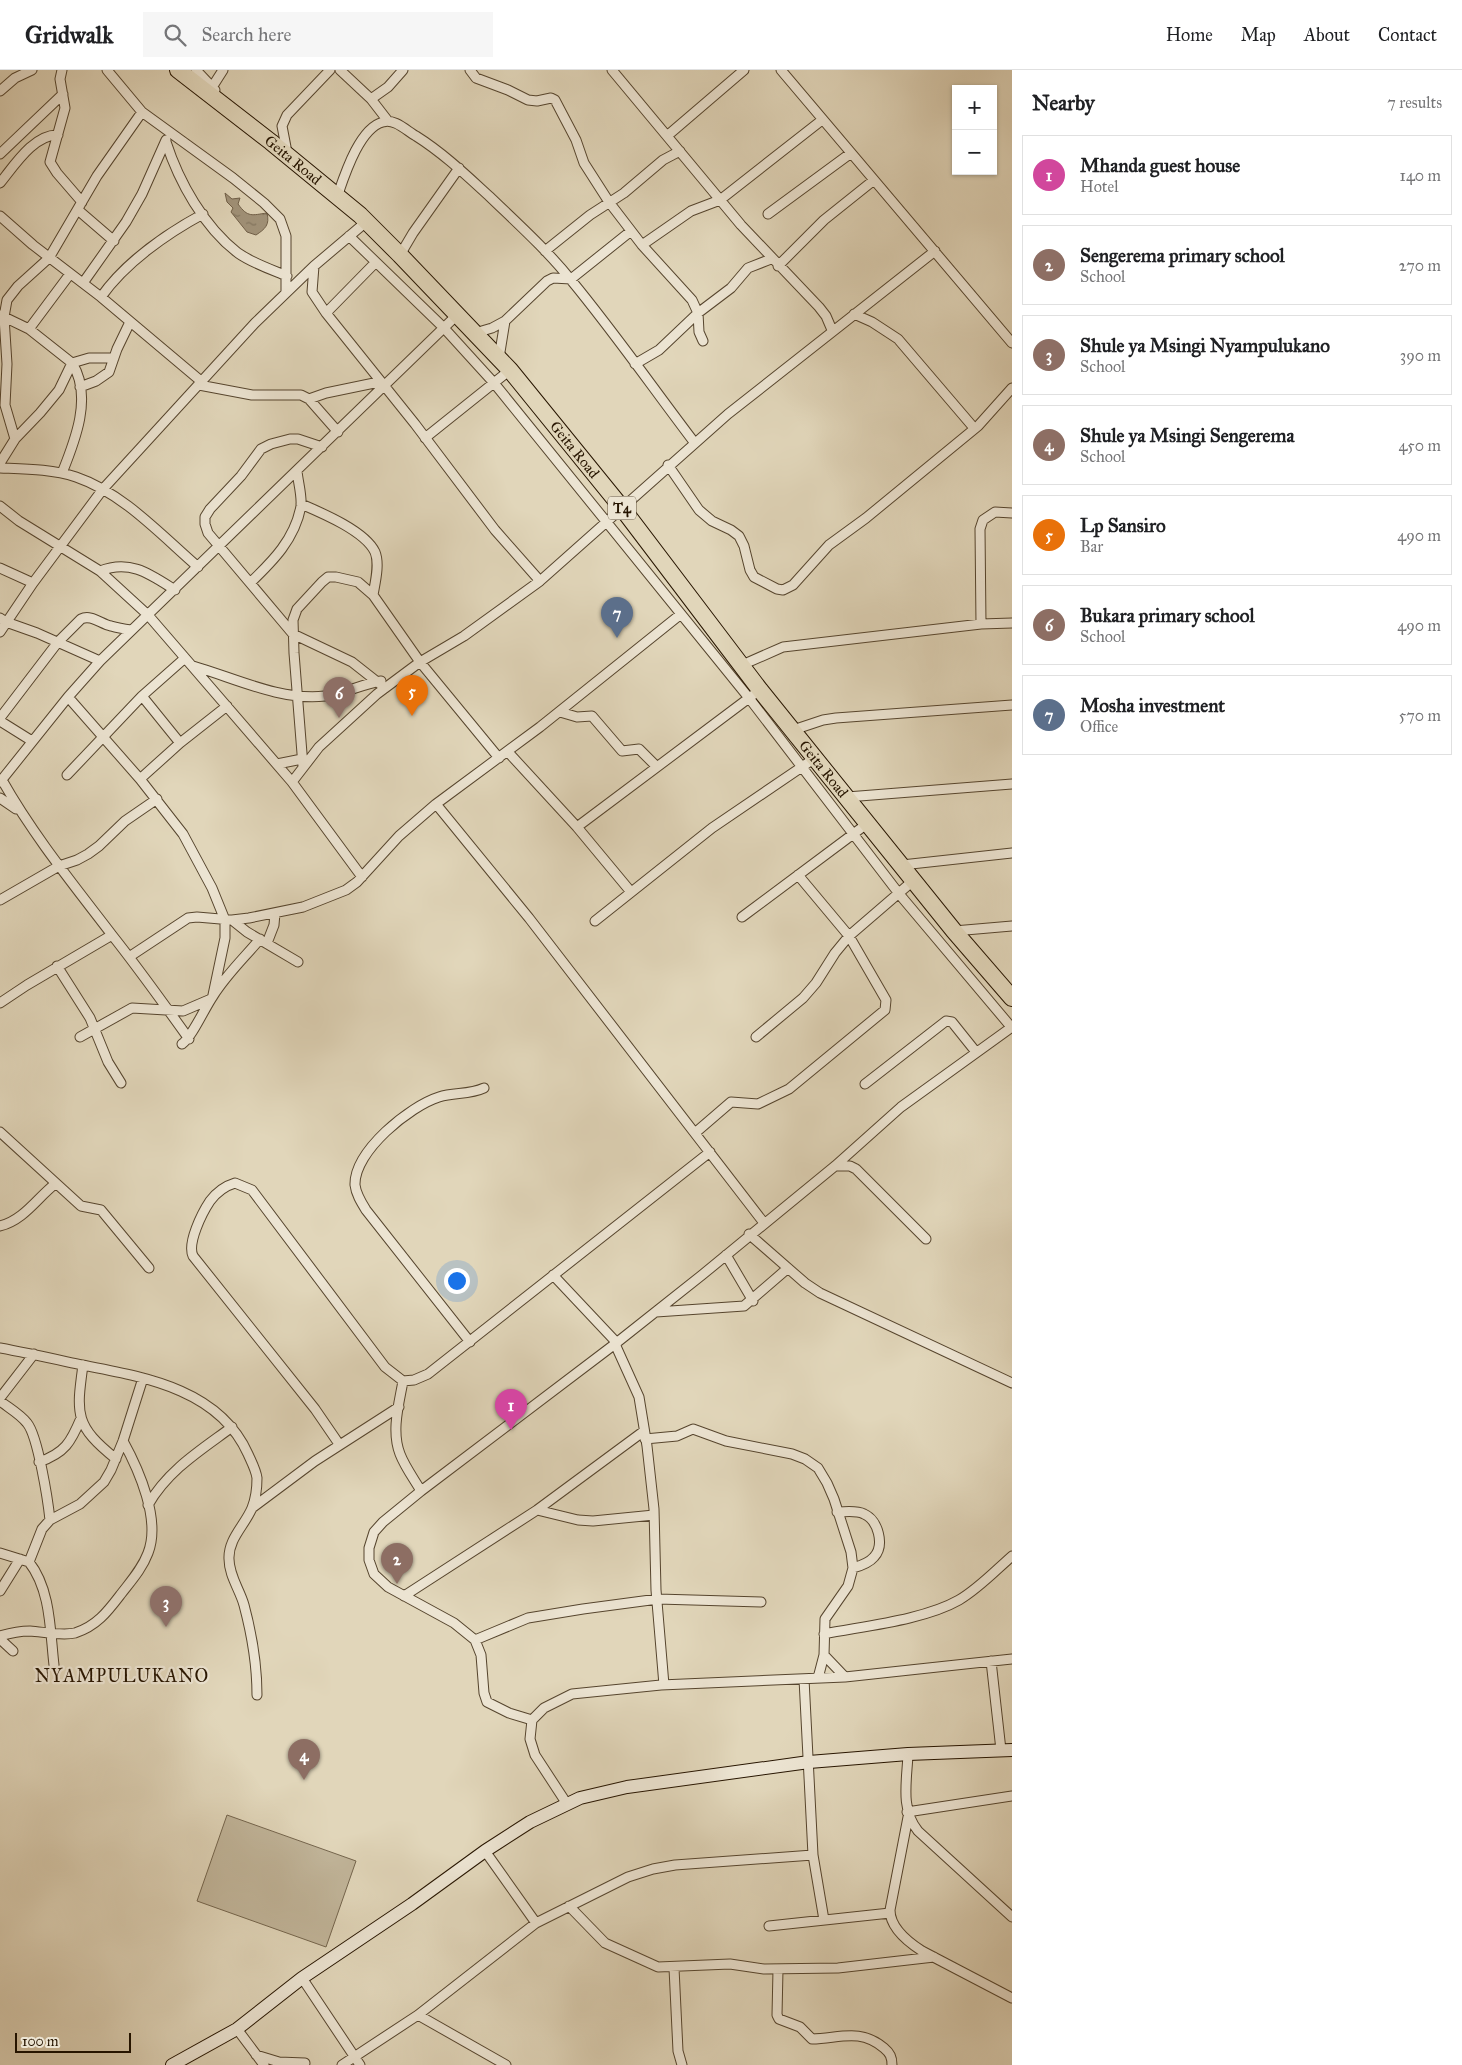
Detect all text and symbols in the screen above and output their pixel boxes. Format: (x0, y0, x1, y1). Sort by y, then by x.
search box (143, 12, 493, 57)
text: Gridwalk (25, 20, 113, 50)
icon: search (161, 21, 189, 49)
text: Search here (201, 23, 291, 46)
text: Home (1166, 24, 1213, 46)
text: Map (1241, 24, 1276, 46)
text: About (1304, 24, 1350, 46)
text: Contact (1378, 24, 1437, 46)
map controls (952, 85, 997, 175)
button: + (952, 85, 997, 130)
text: Nearby (1032, 90, 1095, 116)
text: 7 results (1387, 93, 1442, 112)
button: − (952, 130, 997, 175)
street label: Geita Road (261, 131, 325, 189)
text: Mhanda guest house (1080, 154, 1240, 177)
text: 1 (1046, 166, 1052, 185)
text: 140 m (1400, 166, 1441, 185)
text: Hotel (1080, 177, 1118, 196)
text: Sengerema primary school (1080, 244, 1285, 267)
text: 2 (1045, 256, 1053, 275)
text: 270 m (1399, 256, 1441, 275)
text: School (1080, 267, 1125, 286)
text: Shule ya Msingi Nyampulukano (1080, 334, 1330, 357)
text: 3 (1046, 346, 1052, 365)
text: 390 m (1400, 346, 1441, 365)
text: School (1080, 357, 1125, 376)
street label: Geita Road (546, 418, 603, 482)
text: Shule ya Msingi Sengerema (1080, 424, 1295, 447)
text: 4 (1045, 436, 1053, 455)
text: 450 m (1398, 436, 1441, 455)
text: School (1080, 447, 1125, 466)
road number: T4 (608, 496, 636, 519)
text: Lp Sansiro (1080, 514, 1166, 537)
text: 5 (1045, 526, 1053, 545)
text: 490 m (1397, 526, 1441, 545)
text: Bar (1080, 537, 1103, 556)
pin: 7 (601, 597, 633, 638)
text: Bukara primary school (1080, 604, 1255, 627)
text: 6 (1045, 616, 1053, 635)
text: 490 m (1397, 616, 1441, 635)
text: School (1080, 627, 1125, 646)
pin: 5 (396, 675, 428, 716)
pin: 6 (323, 677, 355, 718)
text: Mosha investment (1080, 694, 1225, 717)
text: 7 (1045, 706, 1053, 725)
text: 570 m (1399, 706, 1441, 725)
text: Office (1080, 717, 1118, 736)
street label: Geita Road (795, 737, 852, 802)
your location (444, 1268, 470, 1294)
pin: 1 (495, 1389, 527, 1430)
pin: 2 (381, 1543, 413, 1584)
pin: 3 (150, 1586, 182, 1627)
district label: NYAMPULUKANO (35, 1665, 209, 1687)
pin: 4 (288, 1739, 320, 1780)
scale bar (15, 2030, 131, 2053)
text: 100 m (22, 2033, 59, 2050)

